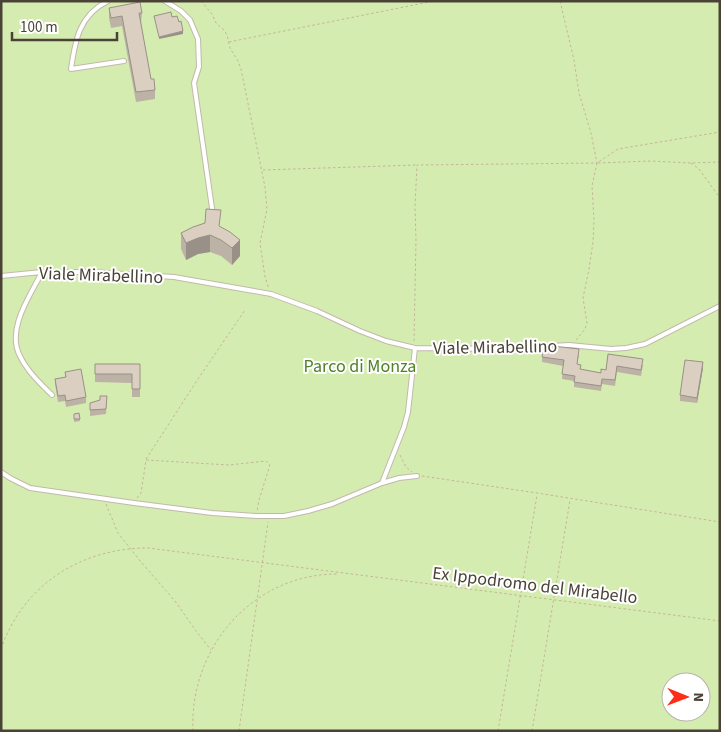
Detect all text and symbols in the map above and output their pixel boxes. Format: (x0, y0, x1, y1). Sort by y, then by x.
scale bar (12, 10, 118, 42)
text: 100 m (20, 17, 58, 38)
street label: Viale Mirabellino (38, 261, 164, 290)
street label: Viale Mirabellino (433, 334, 557, 361)
park label: Parco di Monza (304, 354, 416, 379)
street label: Ex Ippodromo del Mirabello (431, 561, 639, 610)
north arrow (661, 672, 711, 722)
text: N (688, 692, 708, 702)

